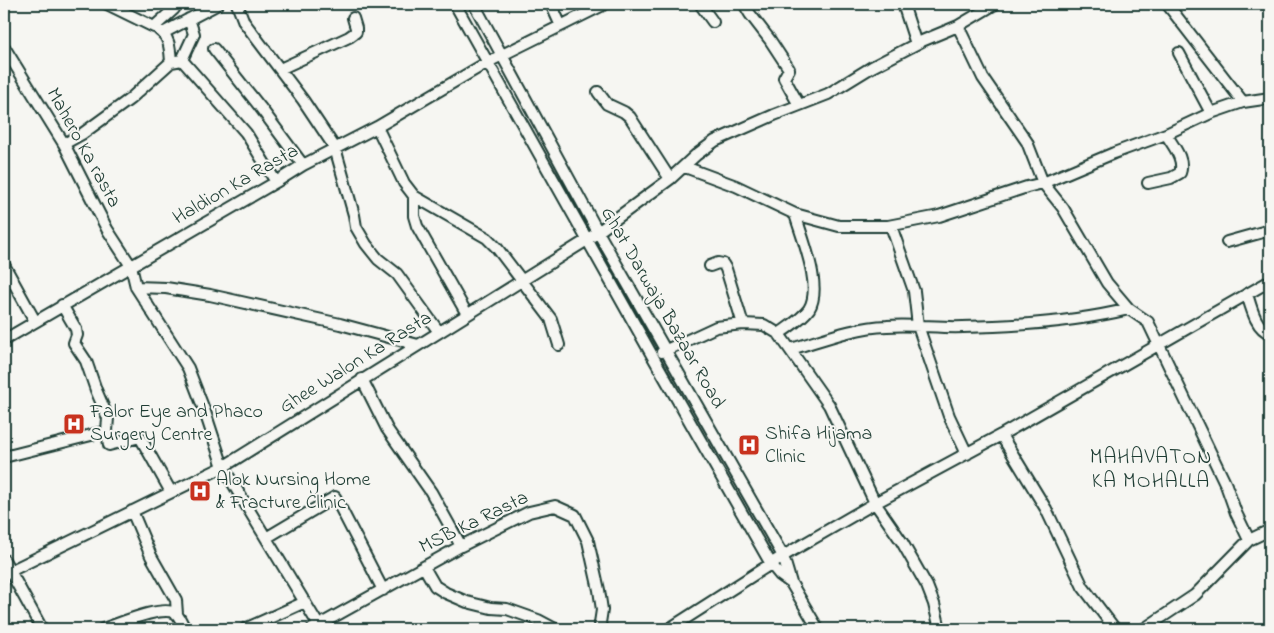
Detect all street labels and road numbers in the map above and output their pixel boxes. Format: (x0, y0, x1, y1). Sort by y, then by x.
street label: Mahero Ka rasta (38, 83, 128, 213)
street label: Haldion Ka Rasta (168, 137, 304, 233)
street label: Ghat Darwaja Bazaar Road (592, 202, 732, 414)
street label: Ghee Walon Ka Rasta (274, 304, 438, 422)
street label: MSB Ka Rasta (414, 484, 534, 562)

